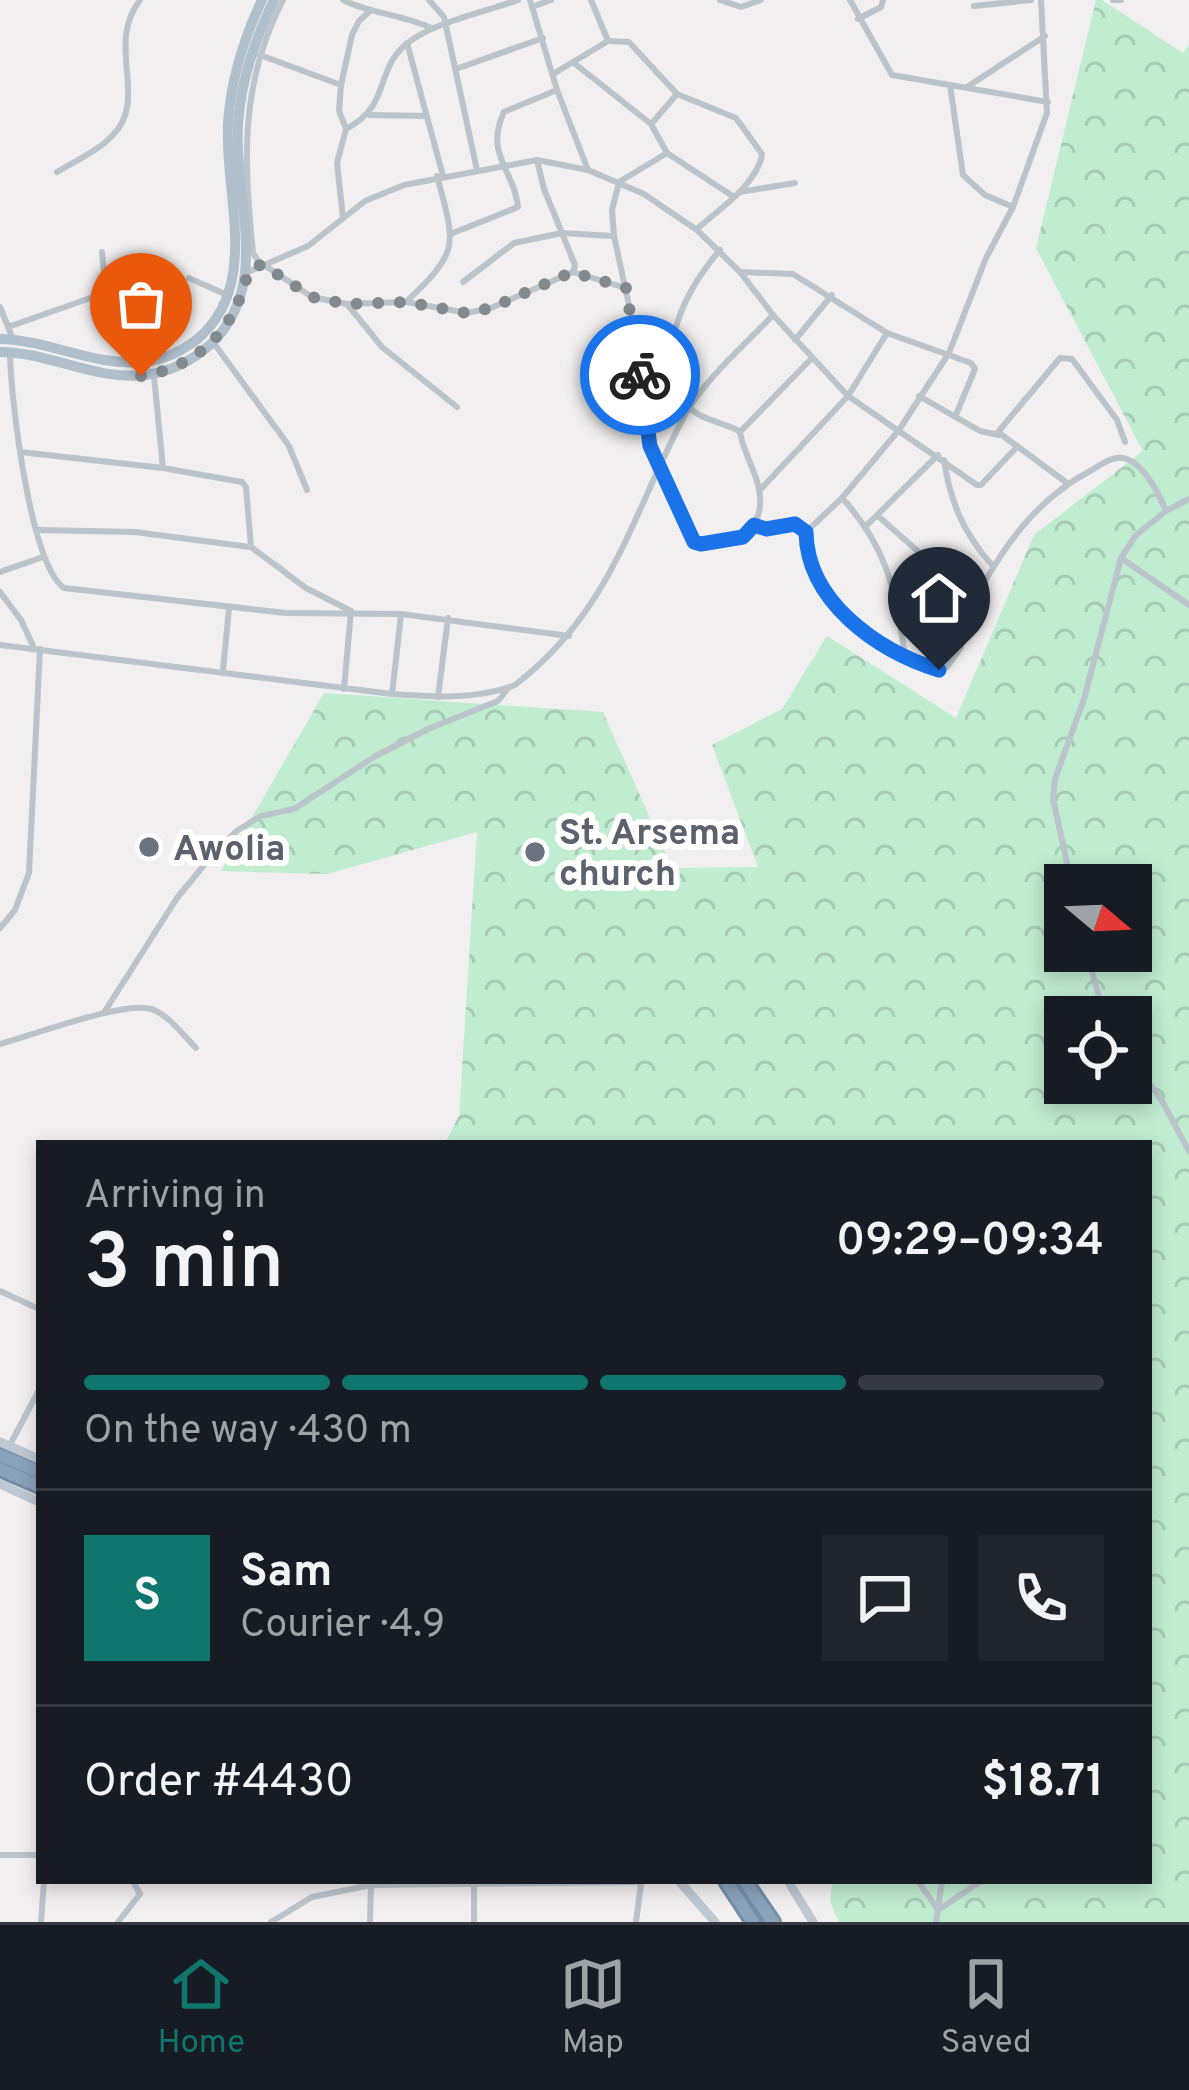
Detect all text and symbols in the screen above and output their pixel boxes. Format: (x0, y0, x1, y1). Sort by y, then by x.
pin (90, 253, 192, 376)
icon: bag (108, 271, 174, 337)
courier (580, 315, 700, 435)
icon: bike (607, 342, 673, 408)
pin (888, 547, 990, 670)
icon: home (906, 565, 972, 631)
place label: St. Arsema church (559, 812, 740, 899)
place label: Awolia (173, 828, 285, 874)
marker: Awolia (136, 834, 162, 860)
marker: St. Arsema church (522, 839, 548, 865)
north arrow (1044, 864, 1152, 972)
map controls (1044, 864, 1152, 1104)
button: locate (1044, 996, 1152, 1104)
text: Arriving in (84, 1173, 266, 1222)
text: 09:29–09:34 (836, 1214, 1104, 1271)
text: 3 min (84, 1217, 284, 1316)
text: On the way · 430 m (84, 1408, 412, 1457)
button: chat (822, 1535, 948, 1661)
button: phone (978, 1535, 1104, 1661)
text: Sam (240, 1545, 332, 1602)
text: S (133, 1569, 161, 1626)
text: Courier · 4.9 (240, 1602, 445, 1651)
text: Order #4430 (84, 1755, 354, 1812)
text: $18.71 (982, 1755, 1104, 1812)
tab: Home (157, 1951, 245, 2065)
tab: Map (560, 1951, 626, 2065)
tab: Saved (941, 1951, 1032, 2065)

